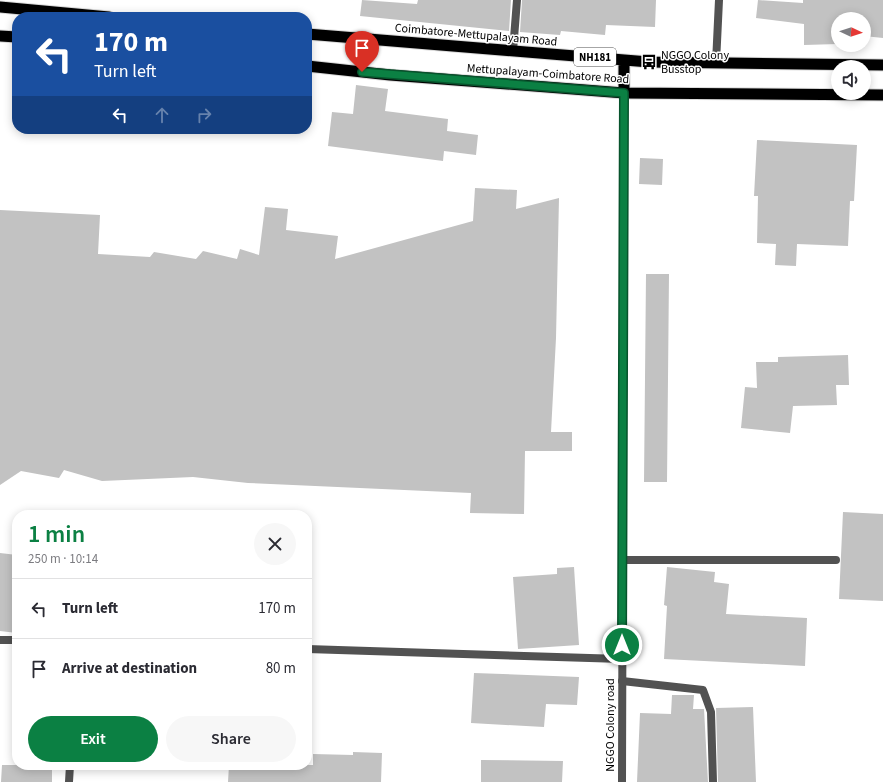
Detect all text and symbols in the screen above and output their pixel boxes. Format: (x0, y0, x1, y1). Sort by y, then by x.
north arrow (831, 12, 871, 52)
map controls (831, 12, 871, 100)
street label: Coimbatore-Mettupalayam Road (394, 19, 558, 51)
text: 170 m (94, 22, 168, 62)
icon: left (28, 28, 80, 80)
pin (345, 31, 379, 72)
icon: arrive (351, 37, 373, 59)
place label: NGGO Colony Busstop (661, 47, 729, 78)
road number: NH181 (574, 48, 616, 66)
bus stop icon: NGGO Colony Busstop (640, 53, 658, 71)
text: Turn left (94, 59, 156, 84)
street label: Mettupalayam-Coimbatore Road (466, 60, 630, 88)
button: sound (831, 60, 871, 100)
icon: left (109, 104, 131, 126)
icon: ahead (151, 104, 173, 126)
icon: right (193, 104, 215, 126)
text: 1 min (28, 517, 85, 552)
button: close (254, 523, 296, 565)
text: 250 m · 10:14 (28, 550, 98, 568)
icon: left (28, 598, 50, 620)
text: Turn left (62, 598, 118, 619)
text: 170 m (258, 598, 296, 619)
position arrow (601, 624, 643, 666)
icon: arrive (28, 658, 50, 680)
text: Arrive at destination (62, 658, 197, 679)
text: 80 m (266, 658, 296, 679)
street label: NGGO Colony road (602, 678, 619, 772)
button: Exit (28, 716, 158, 762)
button: Share (166, 716, 296, 762)

